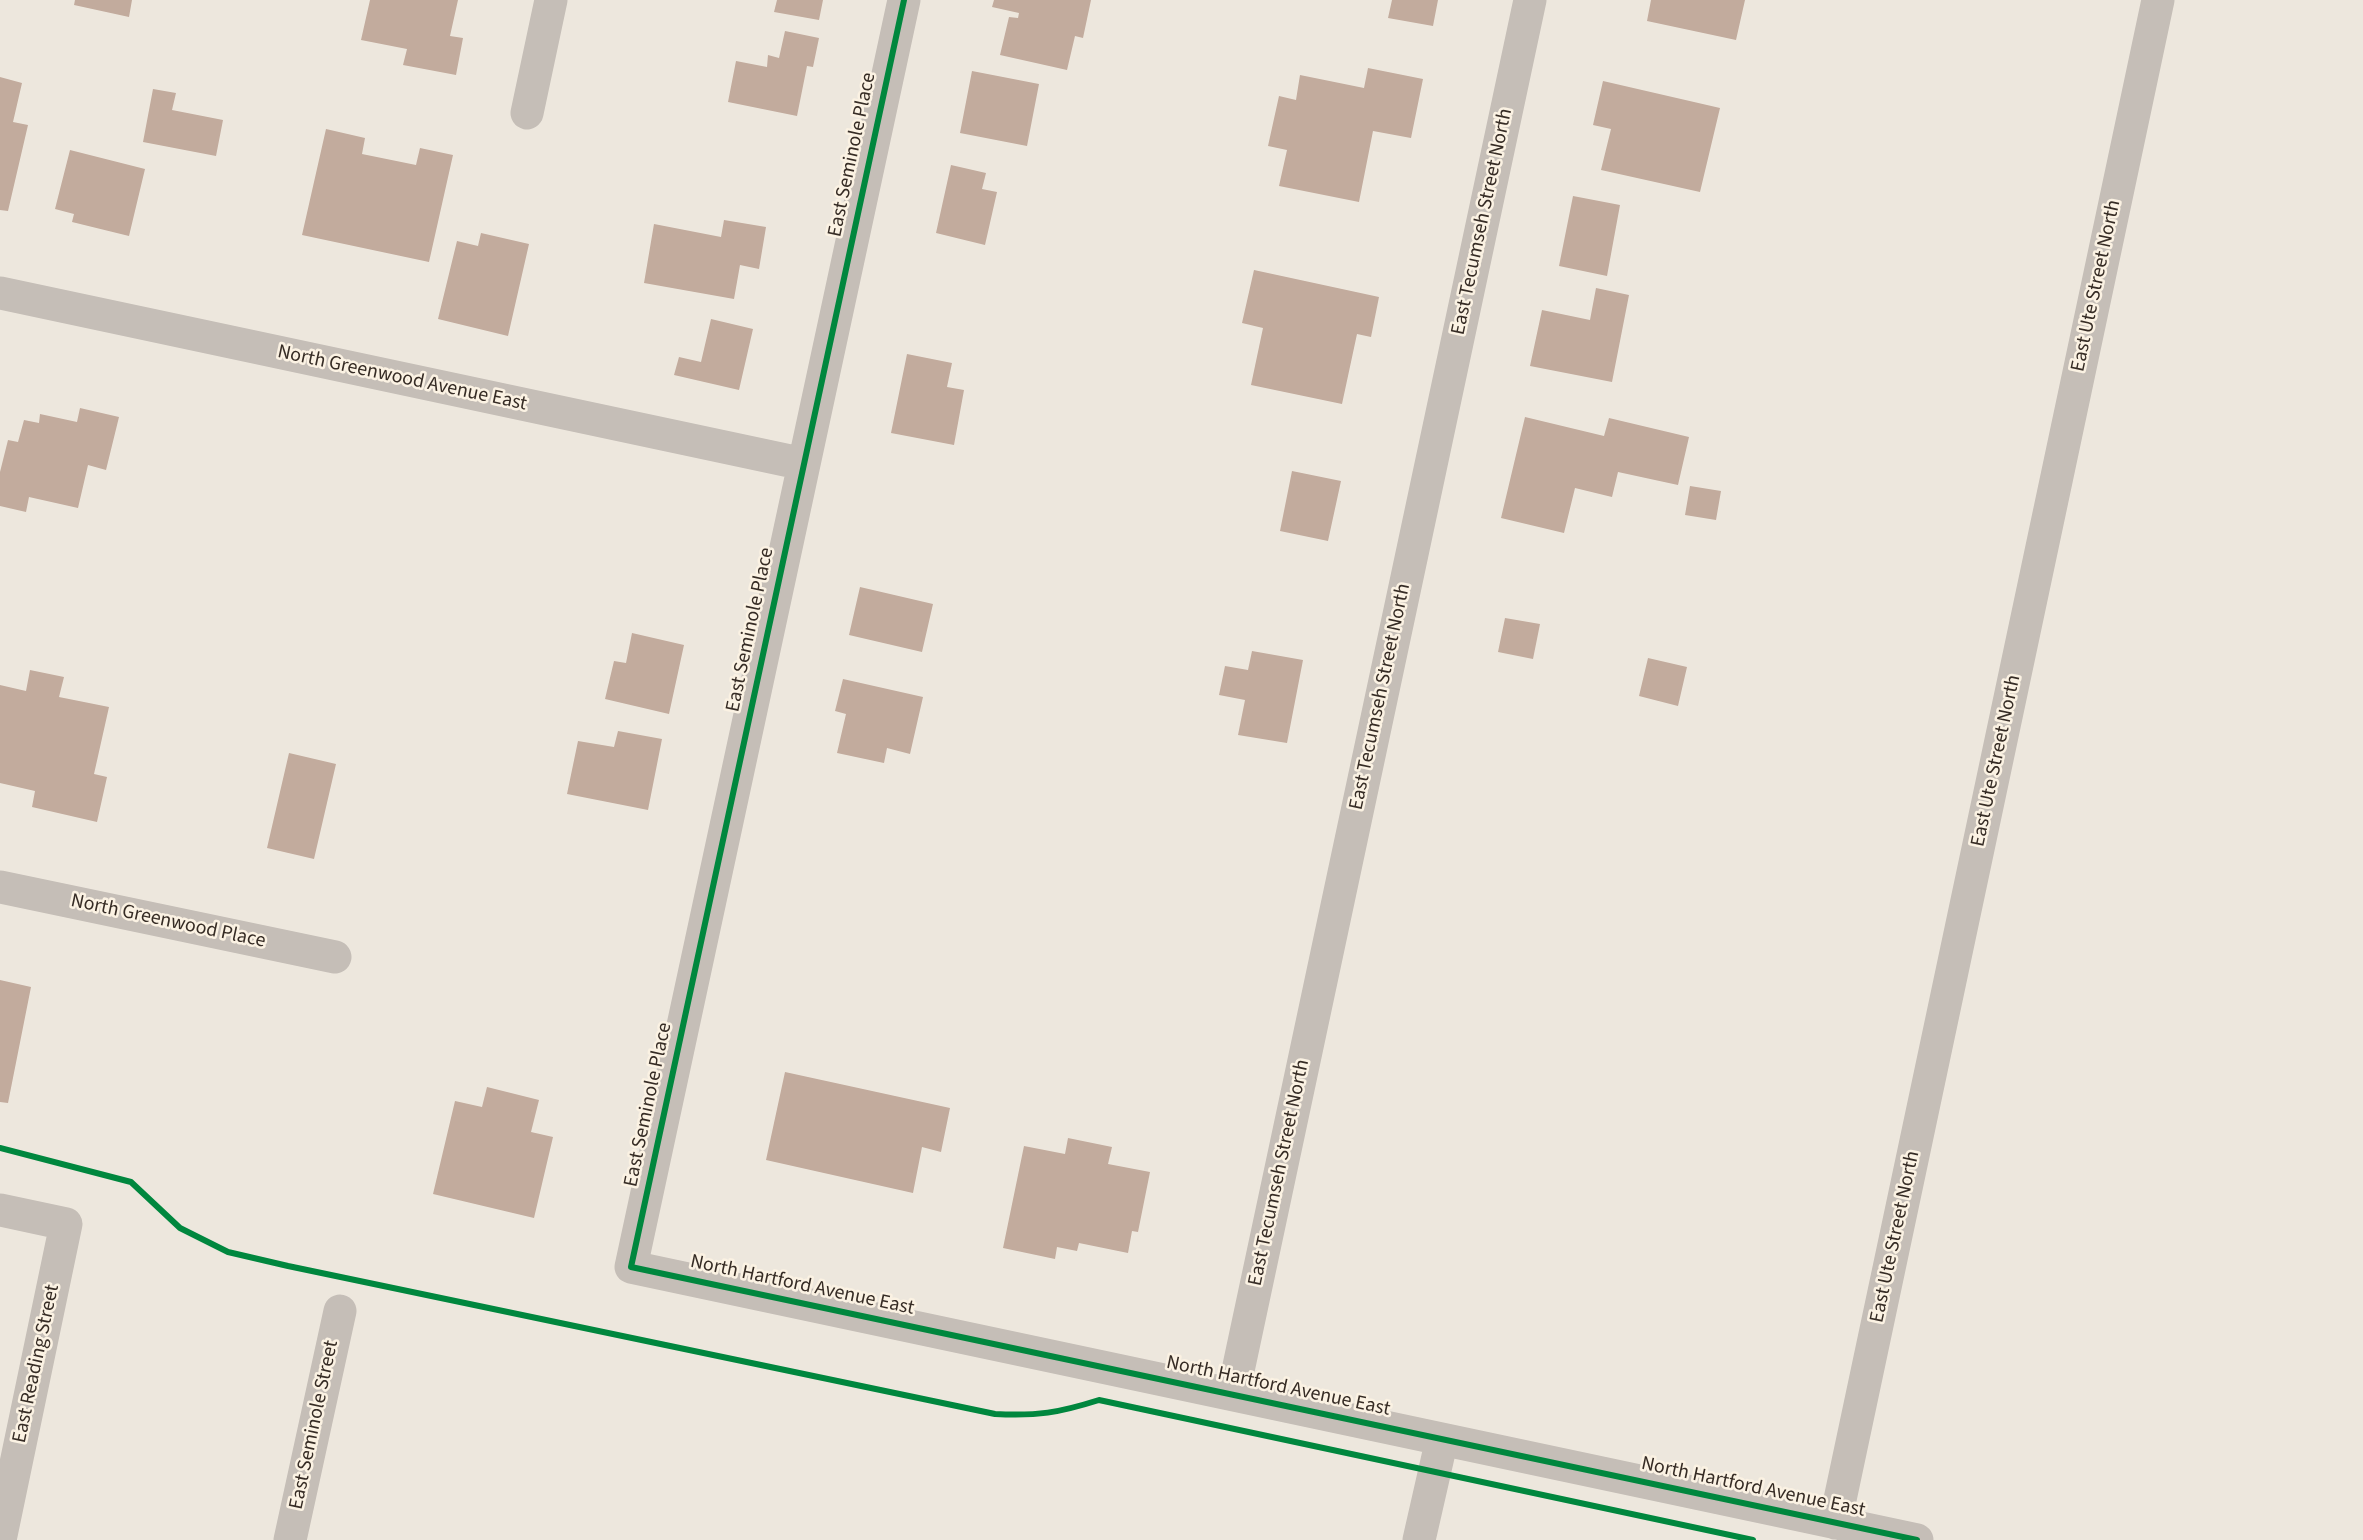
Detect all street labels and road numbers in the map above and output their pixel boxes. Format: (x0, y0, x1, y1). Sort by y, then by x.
street label: East Seminole Place (824, 71, 882, 239)
street label: East Tecumseh Street North (1447, 107, 1519, 337)
street label: East Ute Street North (2067, 198, 2127, 374)
street label: North Greenwood Avenue East (275, 341, 529, 417)
street label: East Seminole Place (722, 546, 780, 714)
street label: East Tecumseh Street North (1345, 582, 1417, 812)
street label: East Ute Street North (1967, 673, 2027, 849)
street label: North Greenwood Place (68, 890, 268, 954)
street label: East Seminole Place (620, 1021, 678, 1189)
street label: East Tecumseh Street North (1244, 1058, 1316, 1288)
street label: East Ute Street North (1866, 1149, 1926, 1325)
street label: North Hartford Avenue East (688, 1251, 916, 1321)
street label: East Reading Street (8, 1283, 66, 1445)
street label: East Seminole Street (285, 1338, 345, 1512)
street label: North Hartford Avenue East (1164, 1352, 1392, 1422)
street label: North Hartford Avenue East (1639, 1453, 1867, 1523)

